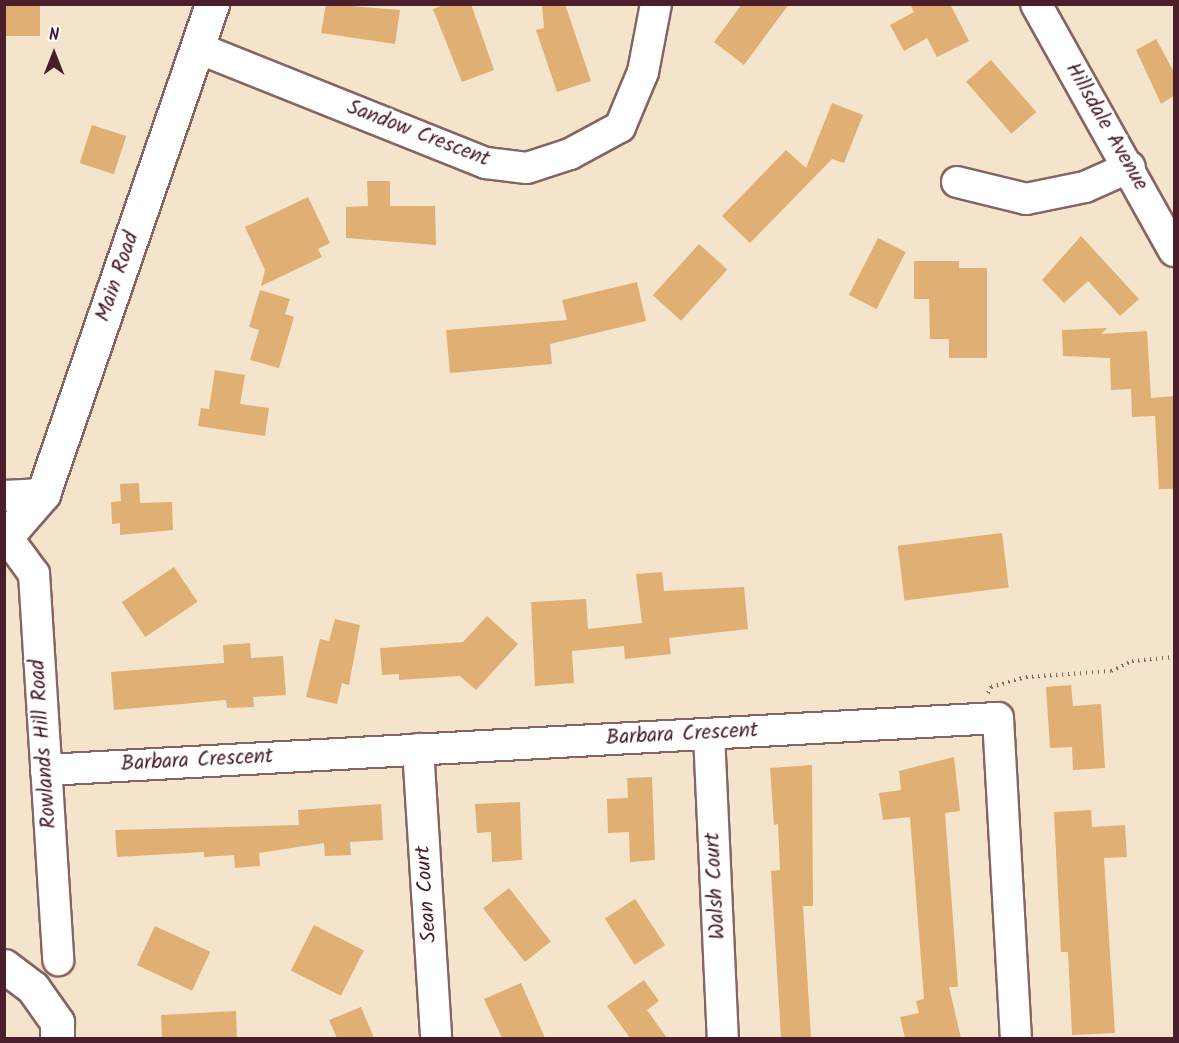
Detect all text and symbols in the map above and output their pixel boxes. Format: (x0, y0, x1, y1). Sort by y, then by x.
text: N (49, 23, 59, 48)
north arrow (24, 24, 84, 84)
street label: Hillsdale Avenue (1059, 59, 1153, 195)
street label: Sandow Crescent (343, 95, 493, 173)
street label: Main Road (91, 229, 145, 325)
street label: Rowlands Hill Road (26, 658, 62, 830)
street label: Barbara Crescent (605, 718, 759, 752)
street label: Barbara Crescent (120, 744, 274, 778)
street label: Walsh Court (701, 832, 731, 940)
street label: Sean Court (411, 845, 443, 943)

